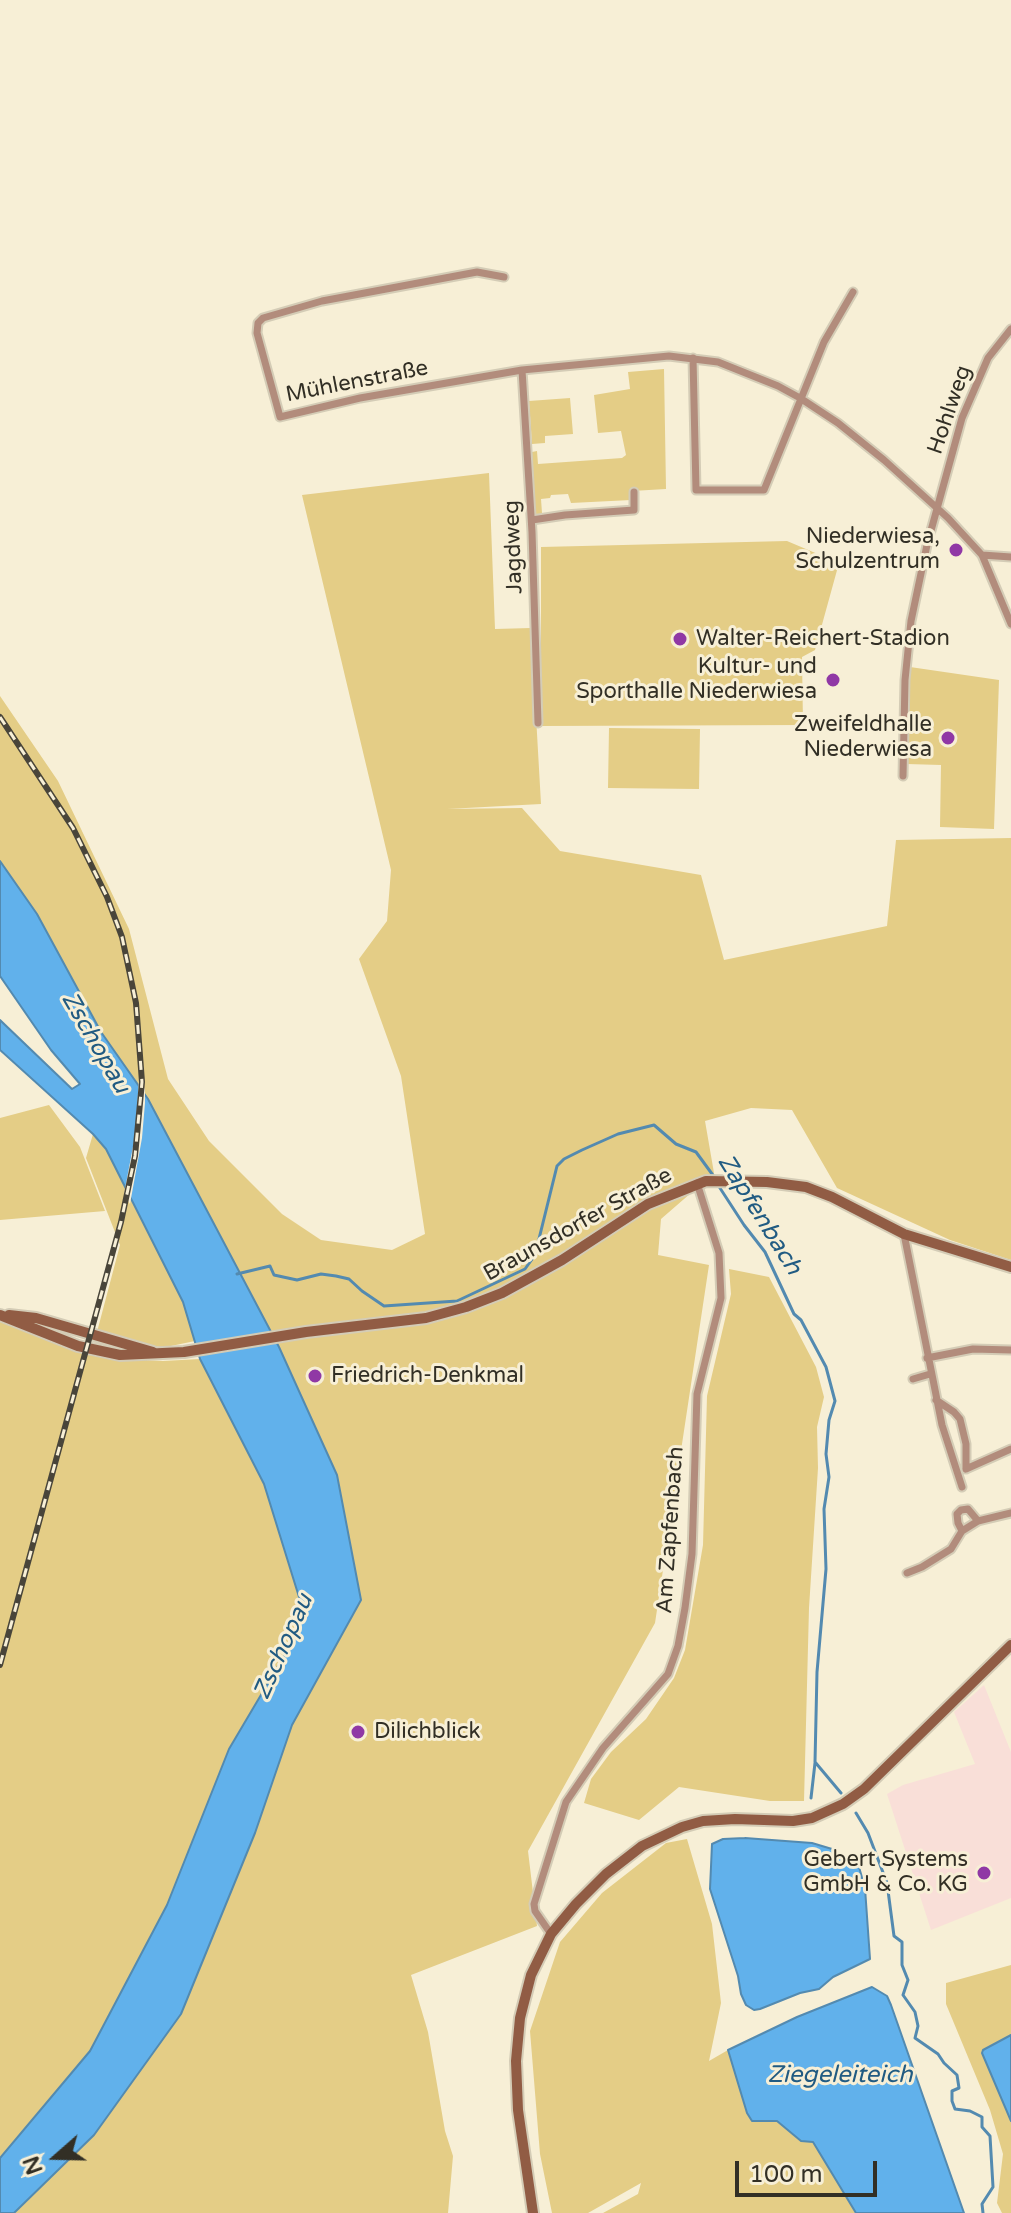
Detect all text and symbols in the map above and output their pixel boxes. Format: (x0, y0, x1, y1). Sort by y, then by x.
street label: Mühlenstraße (284, 355, 430, 409)
street label: Hohlweg (923, 362, 977, 458)
street label: Jagdweg (499, 500, 529, 594)
place label: Niederwiesa, Schulzentrum (796, 524, 940, 576)
marker: Niederwiesa, Schulzentrum (947, 541, 965, 559)
place label: Walter-Reichert-Stadion (696, 626, 950, 652)
marker: Walter-Reichert-Stadion (671, 630, 689, 648)
place label: Kultur- und Sporthalle Niederwiesa (576, 654, 817, 706)
marker: Kultur- und Sporthalle Niederwiesa (824, 671, 842, 689)
place label: Zweifeldhalle Niederwiesa (794, 712, 932, 764)
marker: Zweifeldhalle Niederwiesa (939, 729, 957, 747)
water label: Zschopau (55, 987, 135, 1099)
water label: Zapfenbach (711, 1149, 807, 1281)
street label: Braunsdorfer Straße (479, 1162, 677, 1288)
place label: Friedrich-Denkmal (331, 1363, 524, 1389)
marker: Friedrich-Denkmal (306, 1367, 324, 1385)
street label: Am Zapfenbach (652, 1446, 690, 1614)
water label: Zschopau (248, 1590, 320, 1704)
place label: Dilichblick (374, 1719, 480, 1745)
marker: Dilichblick (349, 1723, 367, 1741)
place label: Gebert Systems GmbH & Co. KG (803, 1847, 968, 1898)
marker: Gebert Systems GmbH & Co. KG (975, 1864, 993, 1882)
water label: Ziegeleiteich (767, 2062, 913, 2090)
north arrow (16, 2117, 96, 2197)
scale bar (739, 2145, 881, 2195)
text: N (18, 2152, 49, 2178)
text: 100 m (749, 2160, 823, 2189)

